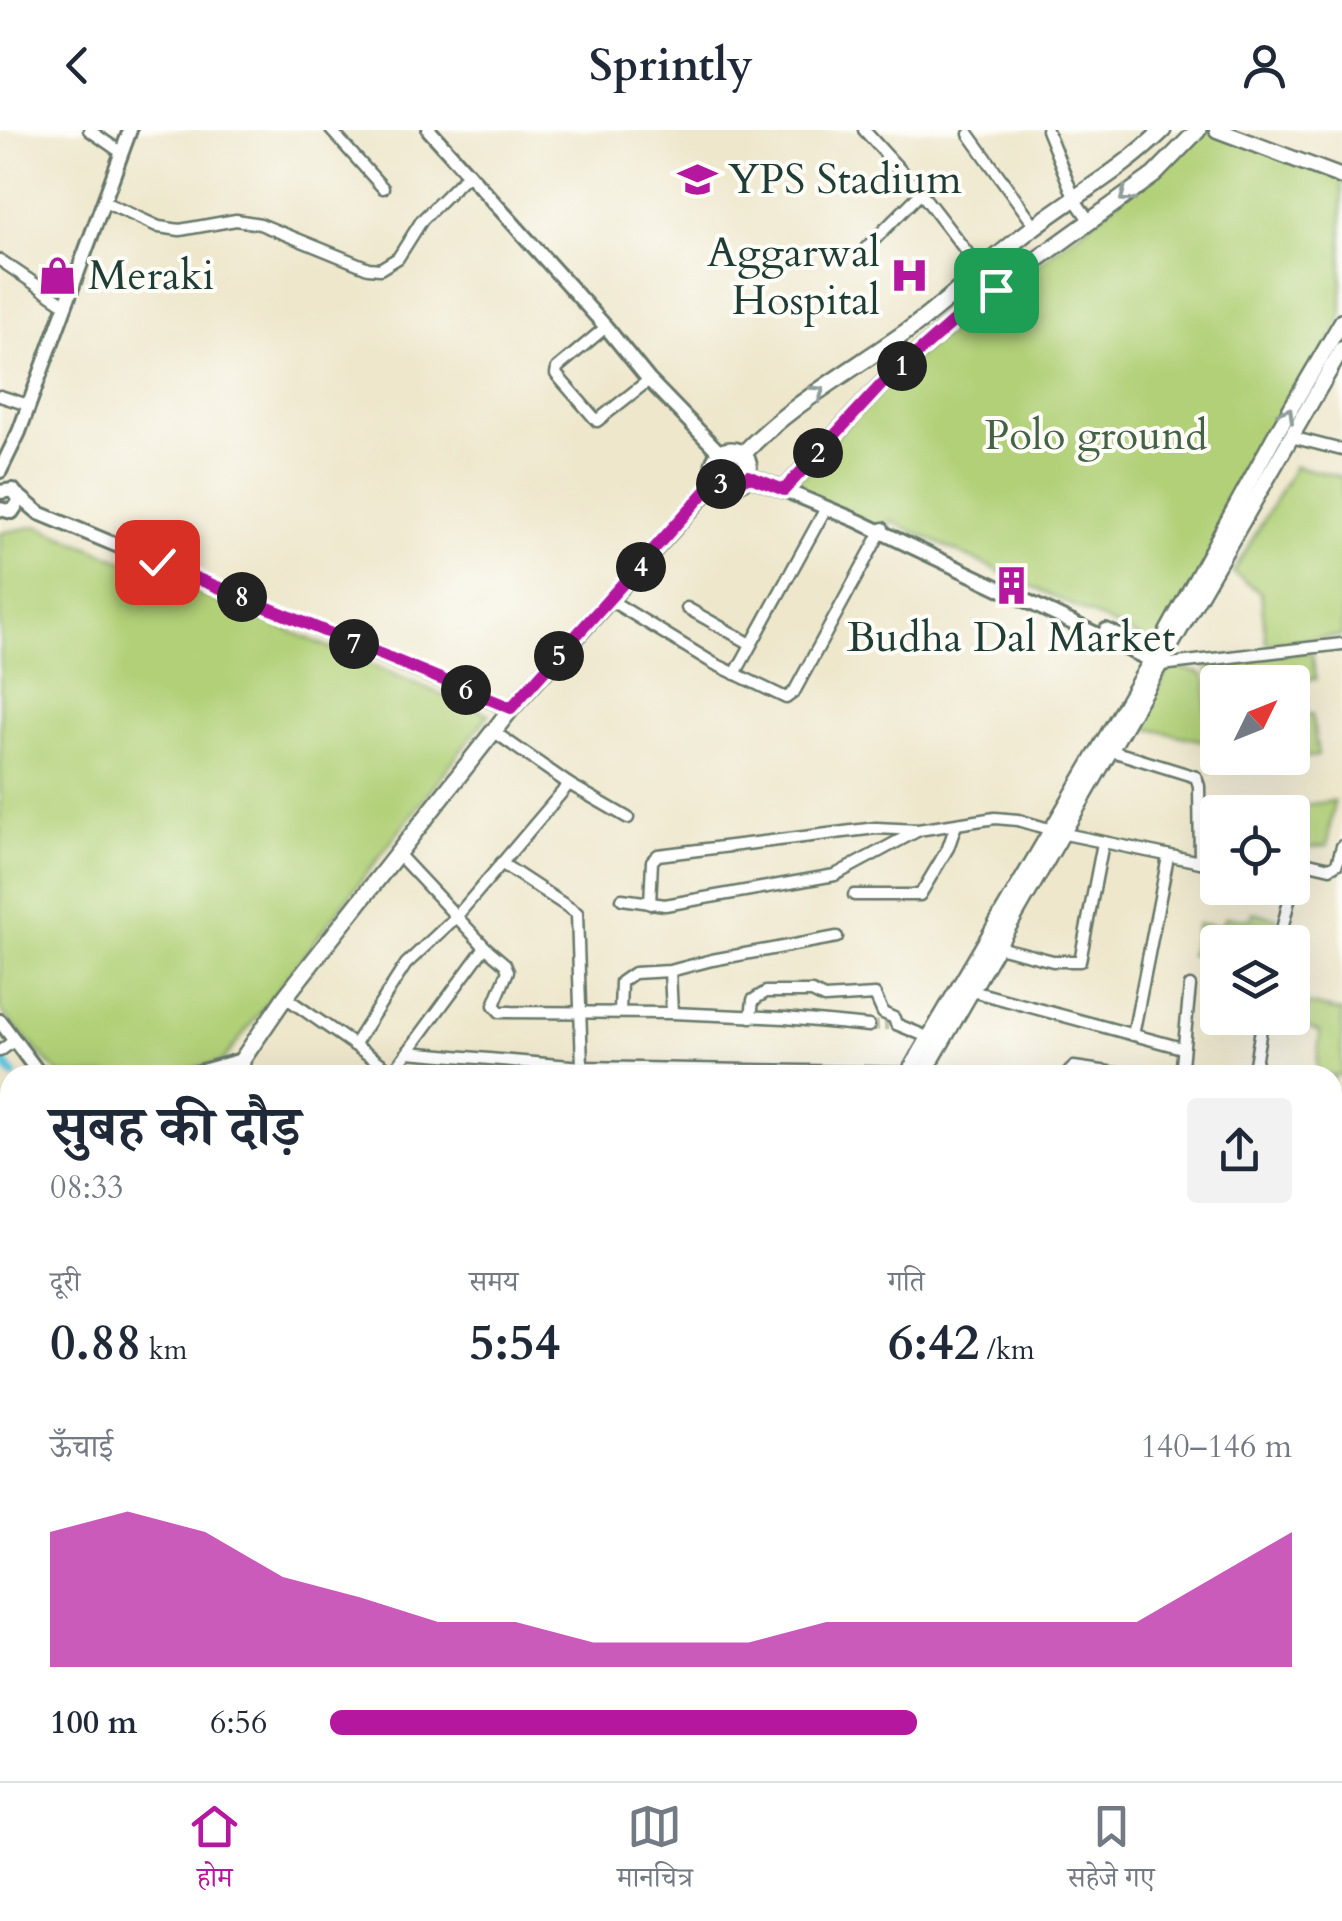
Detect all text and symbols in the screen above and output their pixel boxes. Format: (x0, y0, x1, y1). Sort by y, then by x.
text: Sprintly (589, 35, 753, 96)
icon: back (50, 38, 105, 93)
icon: person (1237, 38, 1292, 93)
place label: YPS Stadium (728, 151, 962, 208)
school or university icon: YPS Stadium (677, 158, 719, 200)
one-way arrow (1119, 184, 1137, 201)
place label: Aggarwal Hospital (707, 224, 880, 329)
place label: Meraki (88, 247, 214, 304)
pin (954, 248, 1039, 333)
shop icon: Meraki (37, 254, 79, 296)
hospital icon: Aggarwal Hospital (889, 255, 931, 297)
icon: arrive (969, 263, 1024, 318)
pin: 1 (877, 341, 927, 391)
text: 1 (895, 347, 909, 385)
one-way arrow (807, 386, 825, 404)
park label: Polo ground (984, 407, 1208, 464)
one-way arrow (1275, 407, 1294, 425)
pin: 2 (793, 428, 843, 478)
text: 2 (811, 434, 825, 472)
pin: 3 (696, 459, 746, 509)
text: 3 (714, 465, 728, 503)
pin (115, 520, 200, 605)
icon: check (130, 535, 185, 590)
pin: 4 (616, 542, 666, 592)
text: 4 (634, 548, 648, 586)
building icon: Budha Dal Market (990, 565, 1032, 607)
pin: 8 (217, 572, 267, 622)
text: 8 (235, 578, 249, 616)
place label: Budha Dal Market (847, 609, 1175, 666)
pin: 7 (329, 619, 379, 669)
text: 7 (347, 625, 361, 663)
pin: 5 (534, 631, 584, 681)
text: 5 (552, 637, 566, 675)
pin: 6 (441, 665, 491, 715)
north arrow (1200, 665, 1310, 775)
map controls (1200, 665, 1310, 1035)
text: 6 (459, 671, 473, 709)
button: locate (1200, 795, 1310, 905)
button: layers (1200, 925, 1310, 1035)
text: सुबह की दौड़ (50, 1091, 301, 1165)
button: share (1187, 1098, 1292, 1203)
text: 08:33 (50, 1166, 124, 1210)
text: दूरी (50, 1263, 80, 1301)
text: समय (469, 1263, 518, 1301)
text: गति (888, 1263, 925, 1301)
text: 0.88 (50, 1309, 141, 1377)
text: 5:54 (469, 1309, 560, 1377)
text: 6:42 (888, 1309, 979, 1377)
text: km (141, 1331, 188, 1369)
text: /km (979, 1331, 1035, 1369)
text: ऊँचाई (50, 1425, 113, 1469)
text: 140–146 m (1140, 1425, 1292, 1469)
text: 100 m (50, 1701, 137, 1745)
text: 6:56 (210, 1701, 267, 1745)
tab: होम (187, 1799, 242, 1905)
tab: मानचित्र (617, 1799, 693, 1905)
tab: सहेजे गए (1068, 1799, 1155, 1905)

